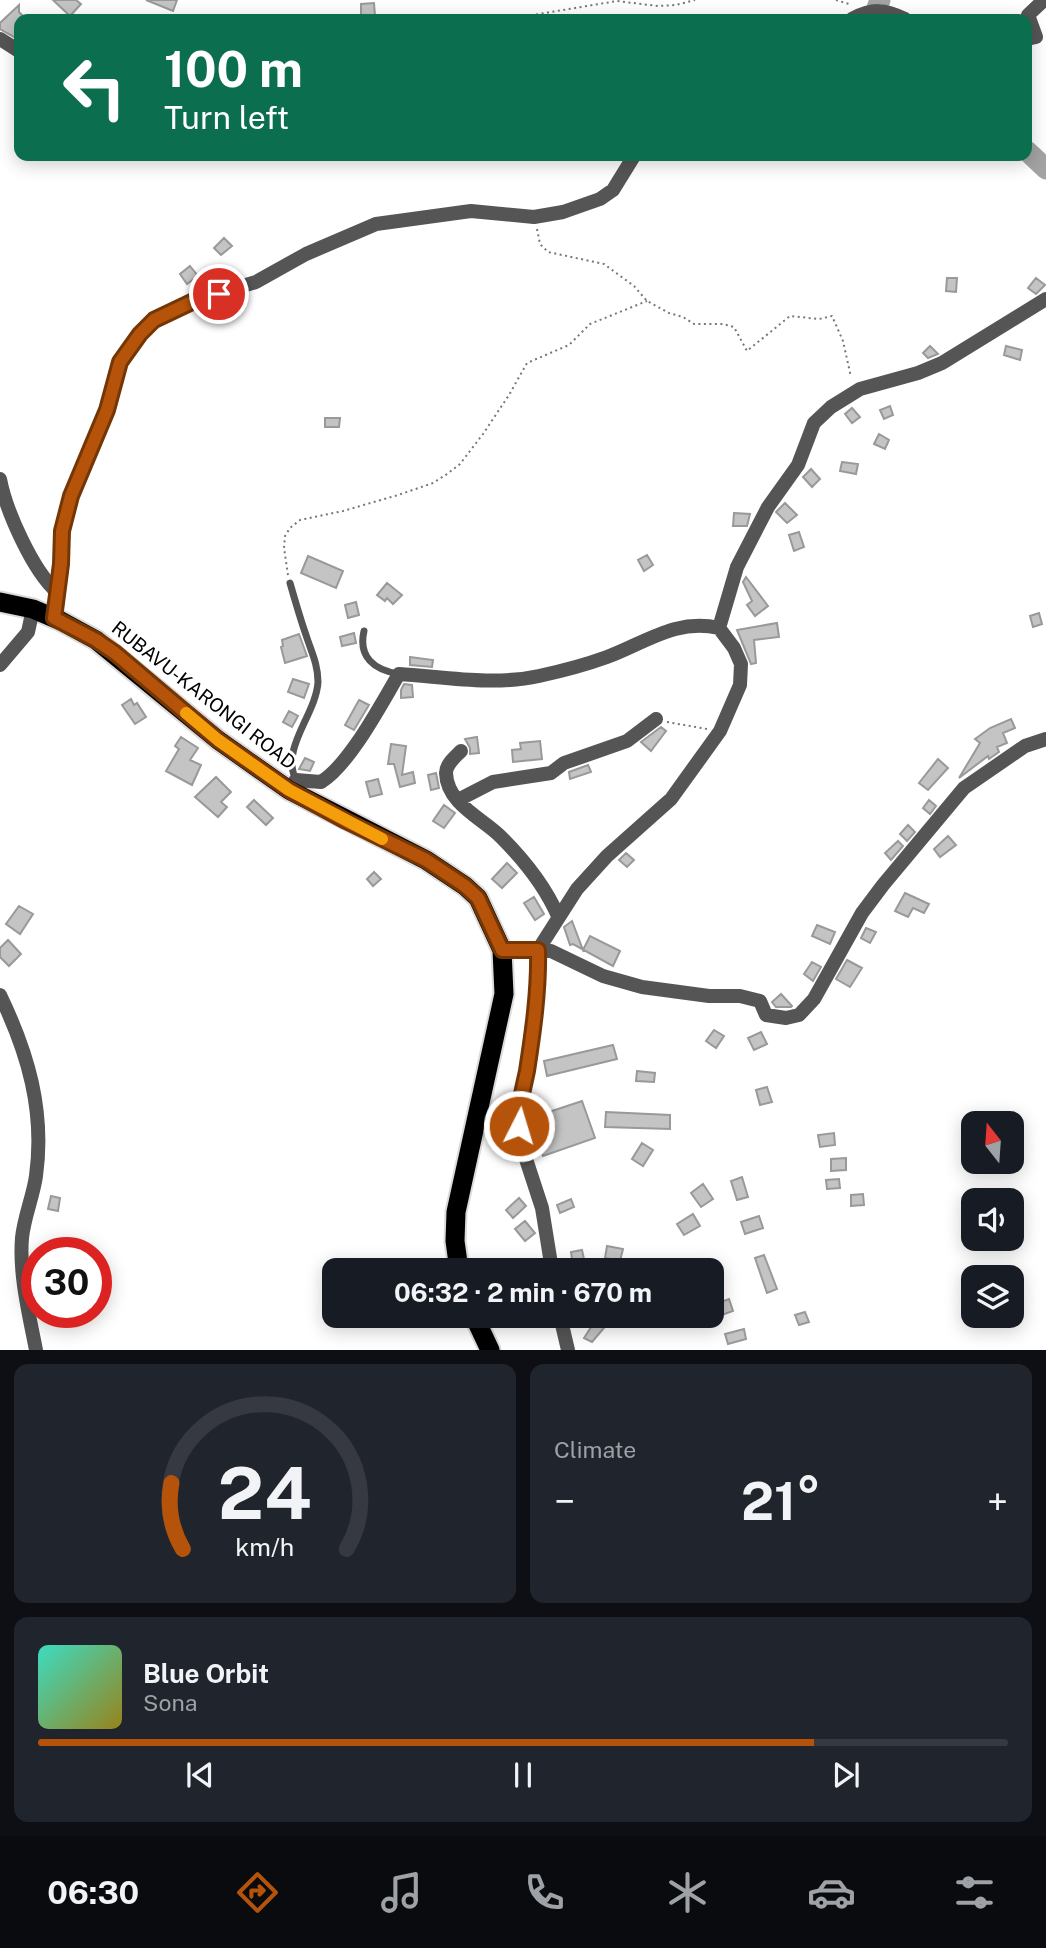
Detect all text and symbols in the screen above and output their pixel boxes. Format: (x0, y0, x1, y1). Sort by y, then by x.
text: 100 m (164, 40, 303, 98)
icon: left (49, 42, 140, 133)
text: Turn left (164, 99, 289, 136)
pin (189, 264, 249, 324)
icon: arrive (200, 275, 238, 313)
street label: RUBAVU-KARONGI ROAD (108, 616, 300, 774)
position arrow (482, 1089, 556, 1163)
north arrow (961, 1111, 1024, 1174)
map controls (961, 1111, 1024, 1328)
button: sound (961, 1188, 1024, 1251)
speed limit sign: 30 (21, 1237, 112, 1328)
button: layers (961, 1265, 1024, 1328)
text: 06:32 · 2 min · 670 m (394, 1277, 652, 1308)
text: Climate (554, 1436, 636, 1463)
text: 24 (218, 1451, 312, 1536)
text: 21° (741, 1471, 821, 1532)
text: − (554, 1479, 575, 1524)
text: + (987, 1479, 1008, 1524)
text: km/h (236, 1532, 294, 1562)
text: Blue Orbit (143, 1658, 269, 1689)
text: Sona (143, 1689, 197, 1716)
icon: previous (181, 1756, 219, 1794)
icon: pause (504, 1756, 542, 1794)
icon: next (827, 1756, 865, 1794)
icon: directions (233, 1868, 282, 1917)
icon: music (377, 1868, 426, 1917)
icon: phone (520, 1868, 569, 1917)
icon: climate (663, 1868, 712, 1917)
icon: car (807, 1868, 856, 1917)
icon: filters (950, 1868, 999, 1917)
text: 06:30 (47, 1874, 139, 1911)

